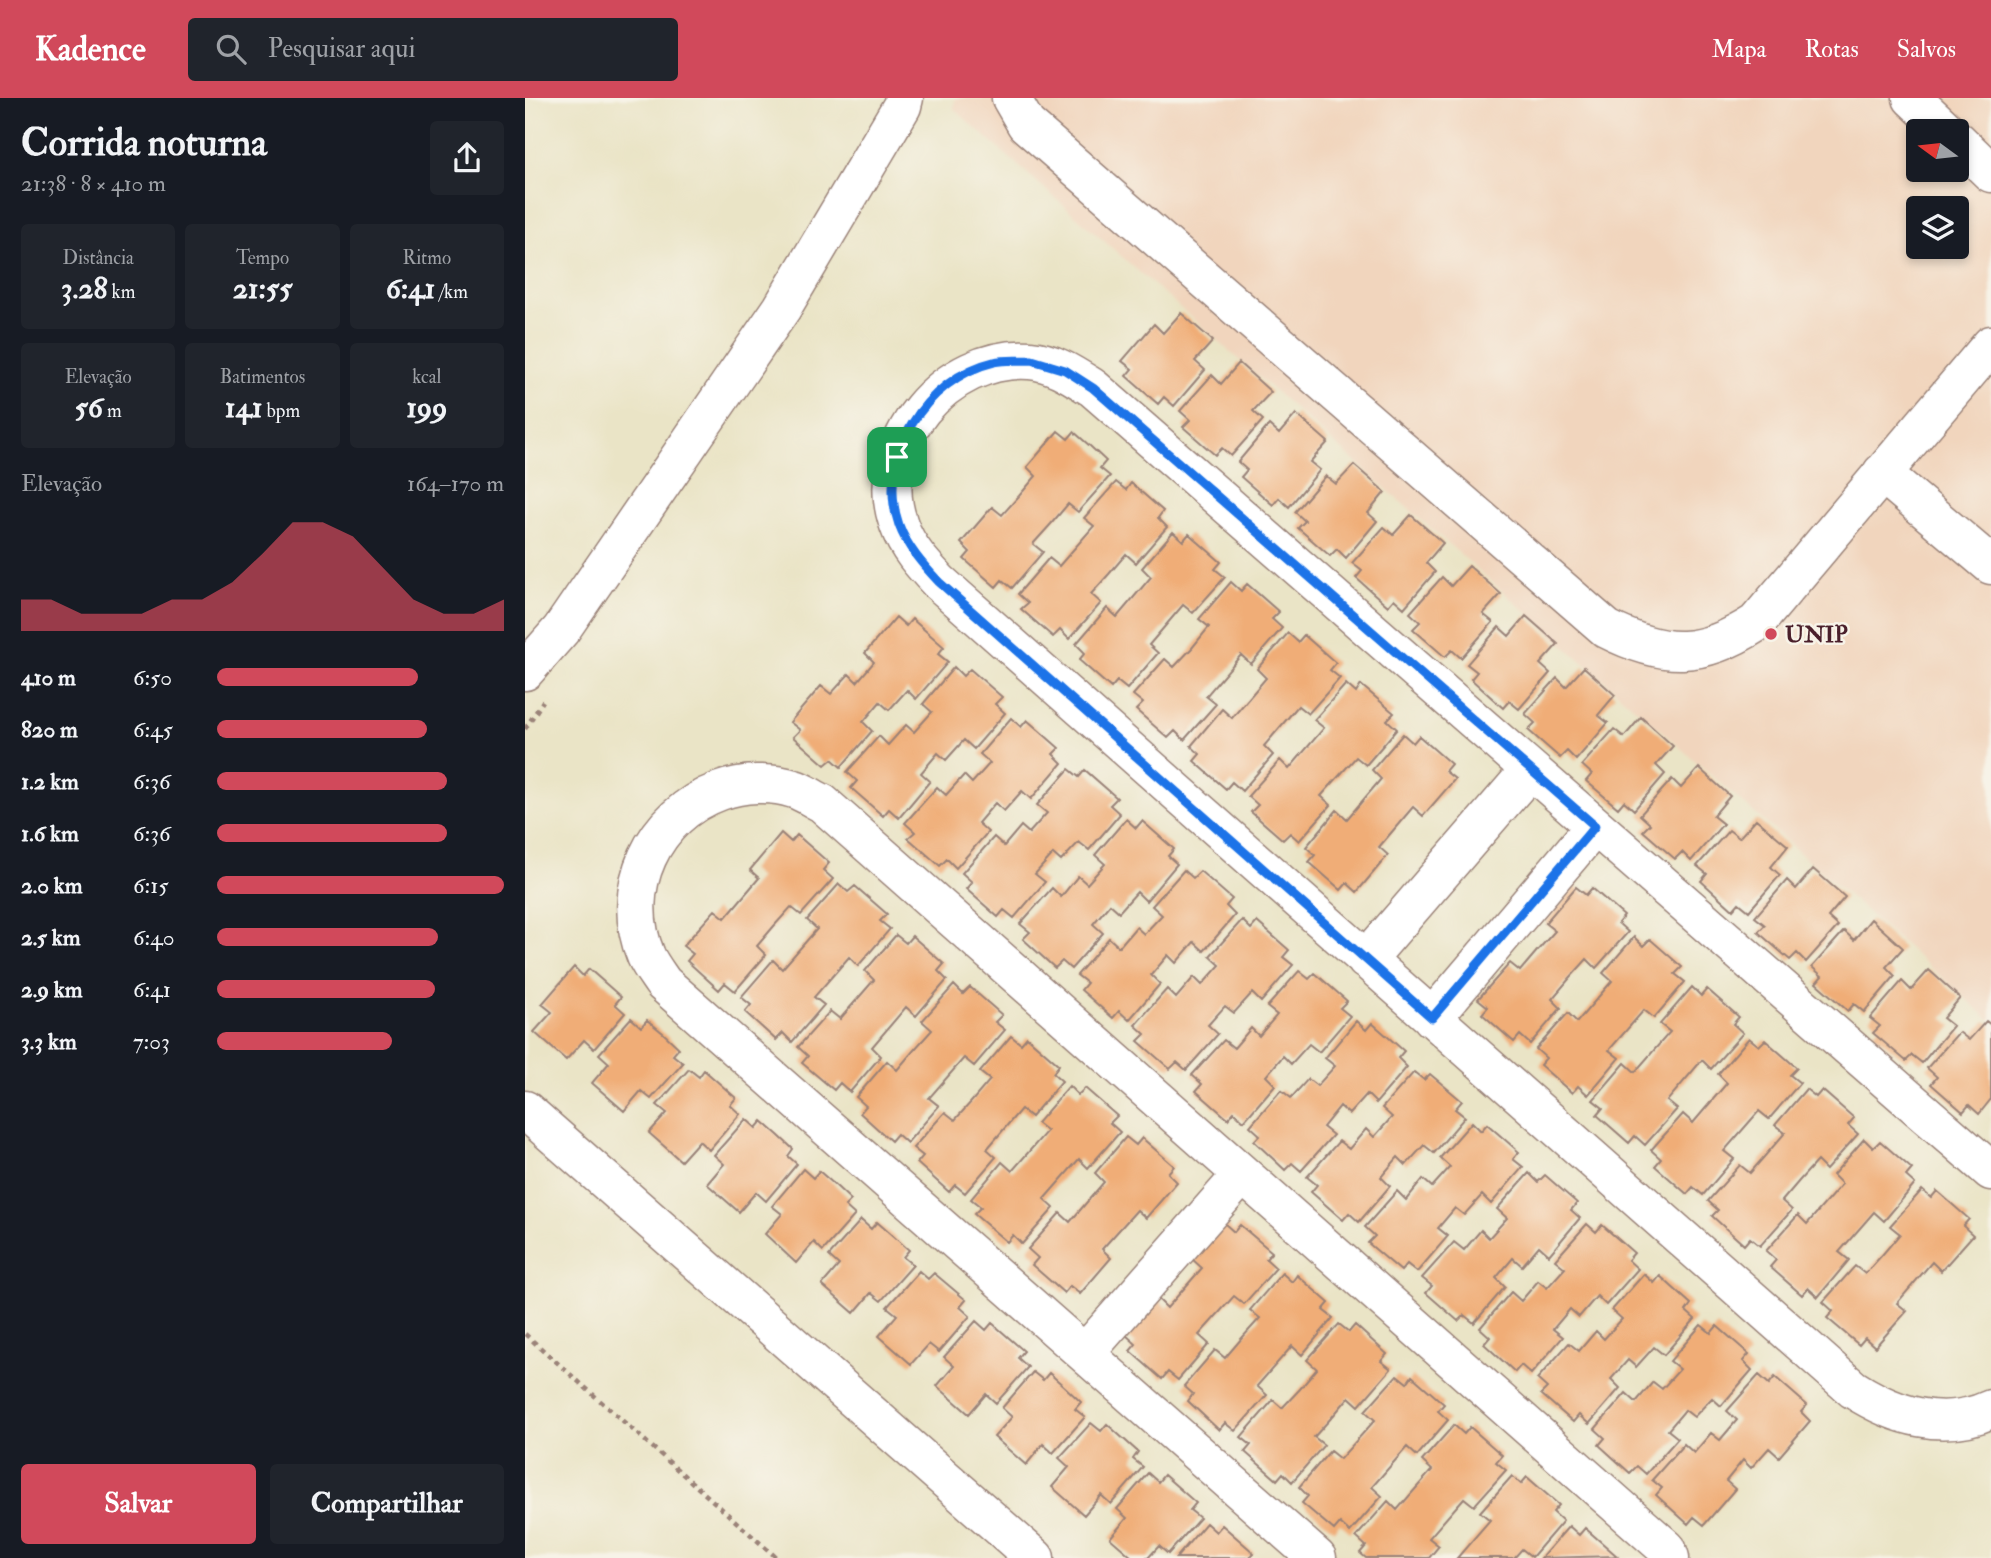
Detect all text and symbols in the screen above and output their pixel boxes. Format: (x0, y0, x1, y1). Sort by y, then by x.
search box (188, 18, 678, 81)
text: Kadence (35, 29, 146, 70)
icon: search (212, 30, 250, 68)
text: Pesquisar aqui (268, 33, 415, 65)
text: Mapa (1711, 34, 1766, 65)
text: Rotas (1804, 34, 1859, 65)
text: Salvos (1897, 34, 1956, 65)
text: Corrida noturna (21, 119, 267, 167)
north arrow (1906, 119, 1969, 182)
map controls (1906, 119, 1969, 259)
button: share (430, 121, 504, 195)
text: 21:38 · 8 × 410 m (21, 169, 166, 198)
button: layers (1906, 196, 1969, 259)
text: Distância (63, 246, 134, 270)
text: Tempo (236, 246, 289, 270)
text: Ritmo (403, 246, 451, 270)
text: 3.28 (61, 270, 108, 307)
text: 21:55 (233, 270, 292, 307)
text: 6:41 (386, 270, 435, 307)
text: km (108, 280, 135, 304)
text: /km (435, 280, 468, 304)
text: Elevação (65, 365, 132, 389)
text: Batimentos (220, 365, 305, 389)
text: kcal (412, 365, 441, 389)
text: 56 (75, 389, 103, 426)
text: 141 (225, 389, 262, 426)
text: 199 (406, 389, 447, 426)
text: m (103, 399, 122, 423)
text: bpm (262, 399, 300, 423)
pin (867, 427, 927, 487)
icon: arrive (878, 438, 916, 476)
text: Elevação (21, 469, 102, 498)
text: 164–170 m (407, 469, 504, 498)
place label: UNIP (1785, 620, 1848, 649)
marker: UNIP (1763, 626, 1779, 642)
text: 410 m (21, 663, 76, 692)
text: 6:50 (133, 663, 172, 692)
text: 820 m (21, 715, 78, 744)
text: 6:45 (133, 715, 173, 744)
text: 1.2 km (21, 767, 79, 796)
text: 6:36 (133, 767, 171, 796)
text: 1.6 km (21, 819, 79, 848)
text: 6:36 (133, 819, 171, 848)
text: 2.0 km (21, 871, 83, 900)
text: 6:15 (133, 871, 169, 900)
text: 2.5 km (21, 923, 81, 952)
text: 6:40 (133, 923, 174, 952)
text: 2.9 km (21, 975, 83, 1004)
text: 6:41 (133, 975, 171, 1004)
text: 3.3 km (21, 1027, 77, 1056)
text: 7:03 (133, 1027, 170, 1056)
button: Salvar (21, 1464, 256, 1544)
button: Compartilhar (270, 1464, 504, 1544)

